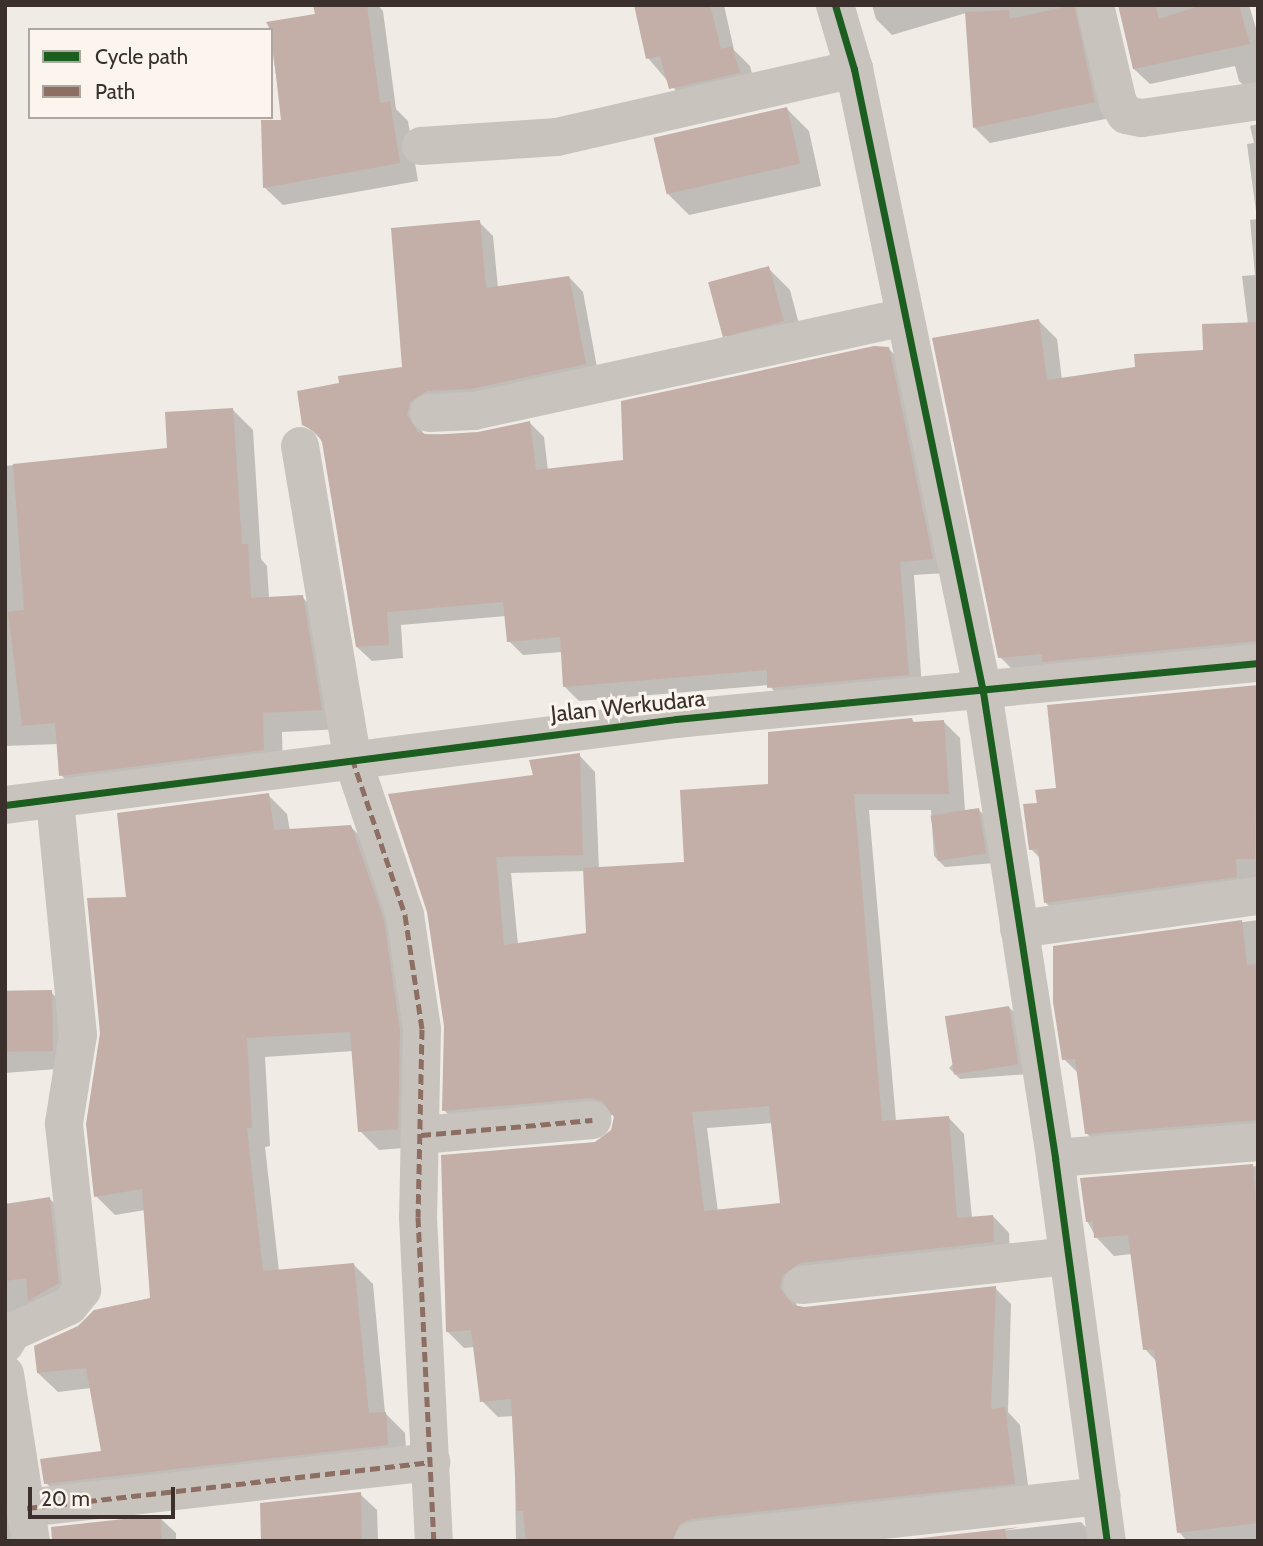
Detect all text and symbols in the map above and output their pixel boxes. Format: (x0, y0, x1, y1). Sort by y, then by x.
legend (28, 28, 273, 119)
text: Cycle path (95, 44, 188, 69)
text: Path (95, 79, 135, 104)
street label: Jalan Werkudara (549, 684, 707, 728)
scale bar (32, 1472, 178, 1516)
text: 20 m (41, 1486, 90, 1511)

